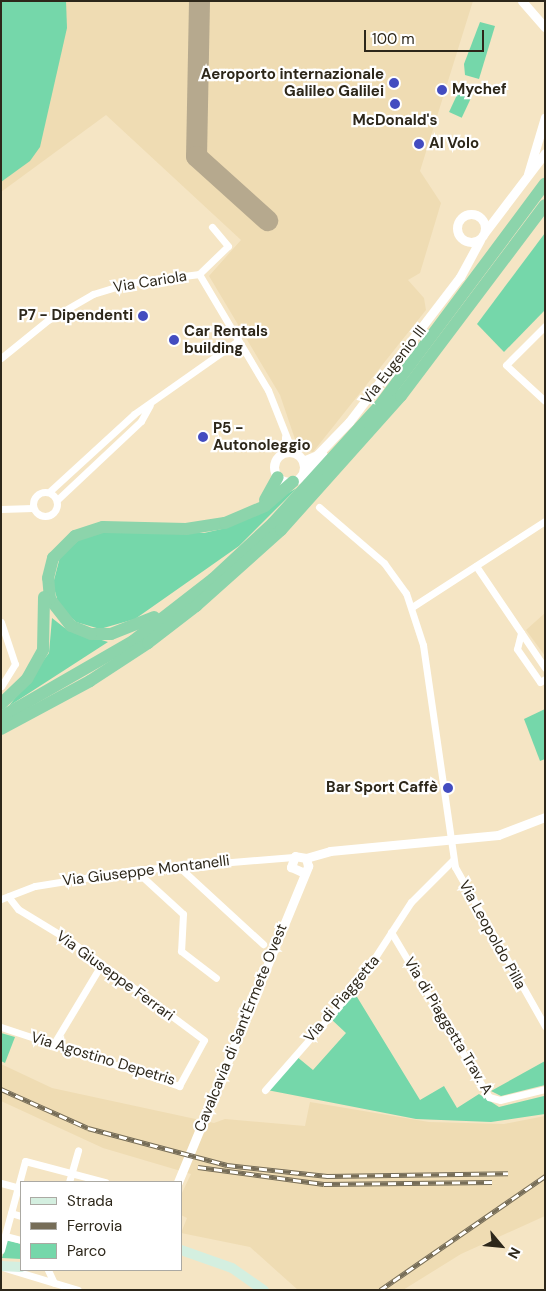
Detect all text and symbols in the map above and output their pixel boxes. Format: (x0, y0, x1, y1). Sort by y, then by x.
scale bar (366, 20, 486, 52)
text: 100 m (372, 29, 415, 49)
place label: Aeroporto internazionale Galileo Galilei (201, 65, 384, 100)
marker: Aeroporto internazionale Galileo Galilei (388, 77, 400, 89)
place label: Mychef (452, 81, 507, 99)
marker: Mychef (436, 84, 448, 96)
marker: McDonald's (389, 98, 401, 110)
place label: McDonald's (353, 112, 437, 130)
place label: Al Volo (429, 135, 479, 153)
marker: Al Volo (413, 138, 425, 150)
street label: Via Cariola (112, 267, 188, 297)
place label: P7 - Dipendenti (19, 307, 133, 325)
marker: P7 - Dipendenti (137, 310, 149, 322)
place label: Car Rentals building (184, 322, 268, 357)
street label: Via Eugenio III (358, 322, 430, 408)
marker: Car Rentals building (168, 334, 180, 346)
place label: P5 - Autonoleggio (213, 419, 311, 454)
marker: P5 - Autonoleggio (197, 431, 209, 443)
place label: Bar Sport Caffè (326, 779, 438, 797)
marker: Bar Sport Caffè (442, 782, 454, 794)
street label: Via Giuseppe Montanelli (61, 852, 231, 890)
street label: Via Leopoldo Pilla (455, 877, 529, 993)
street label: Cavalcavia di Sant'Ermete Ovest (191, 921, 291, 1135)
street label: Via Giuseppe Ferrari (53, 927, 177, 1025)
street label: Via di Piaggetta (300, 952, 384, 1046)
street label: Via di Piaggetta Trav. A (400, 954, 496, 1098)
street label: Via Agostino Depetris (29, 1028, 177, 1090)
legend (20, 1181, 182, 1271)
text: Strada (67, 1191, 113, 1211)
text: Ferrovia (67, 1216, 122, 1236)
north arrow (476, 1221, 526, 1271)
text: Parco (67, 1241, 106, 1261)
text: N (504, 1244, 525, 1262)

